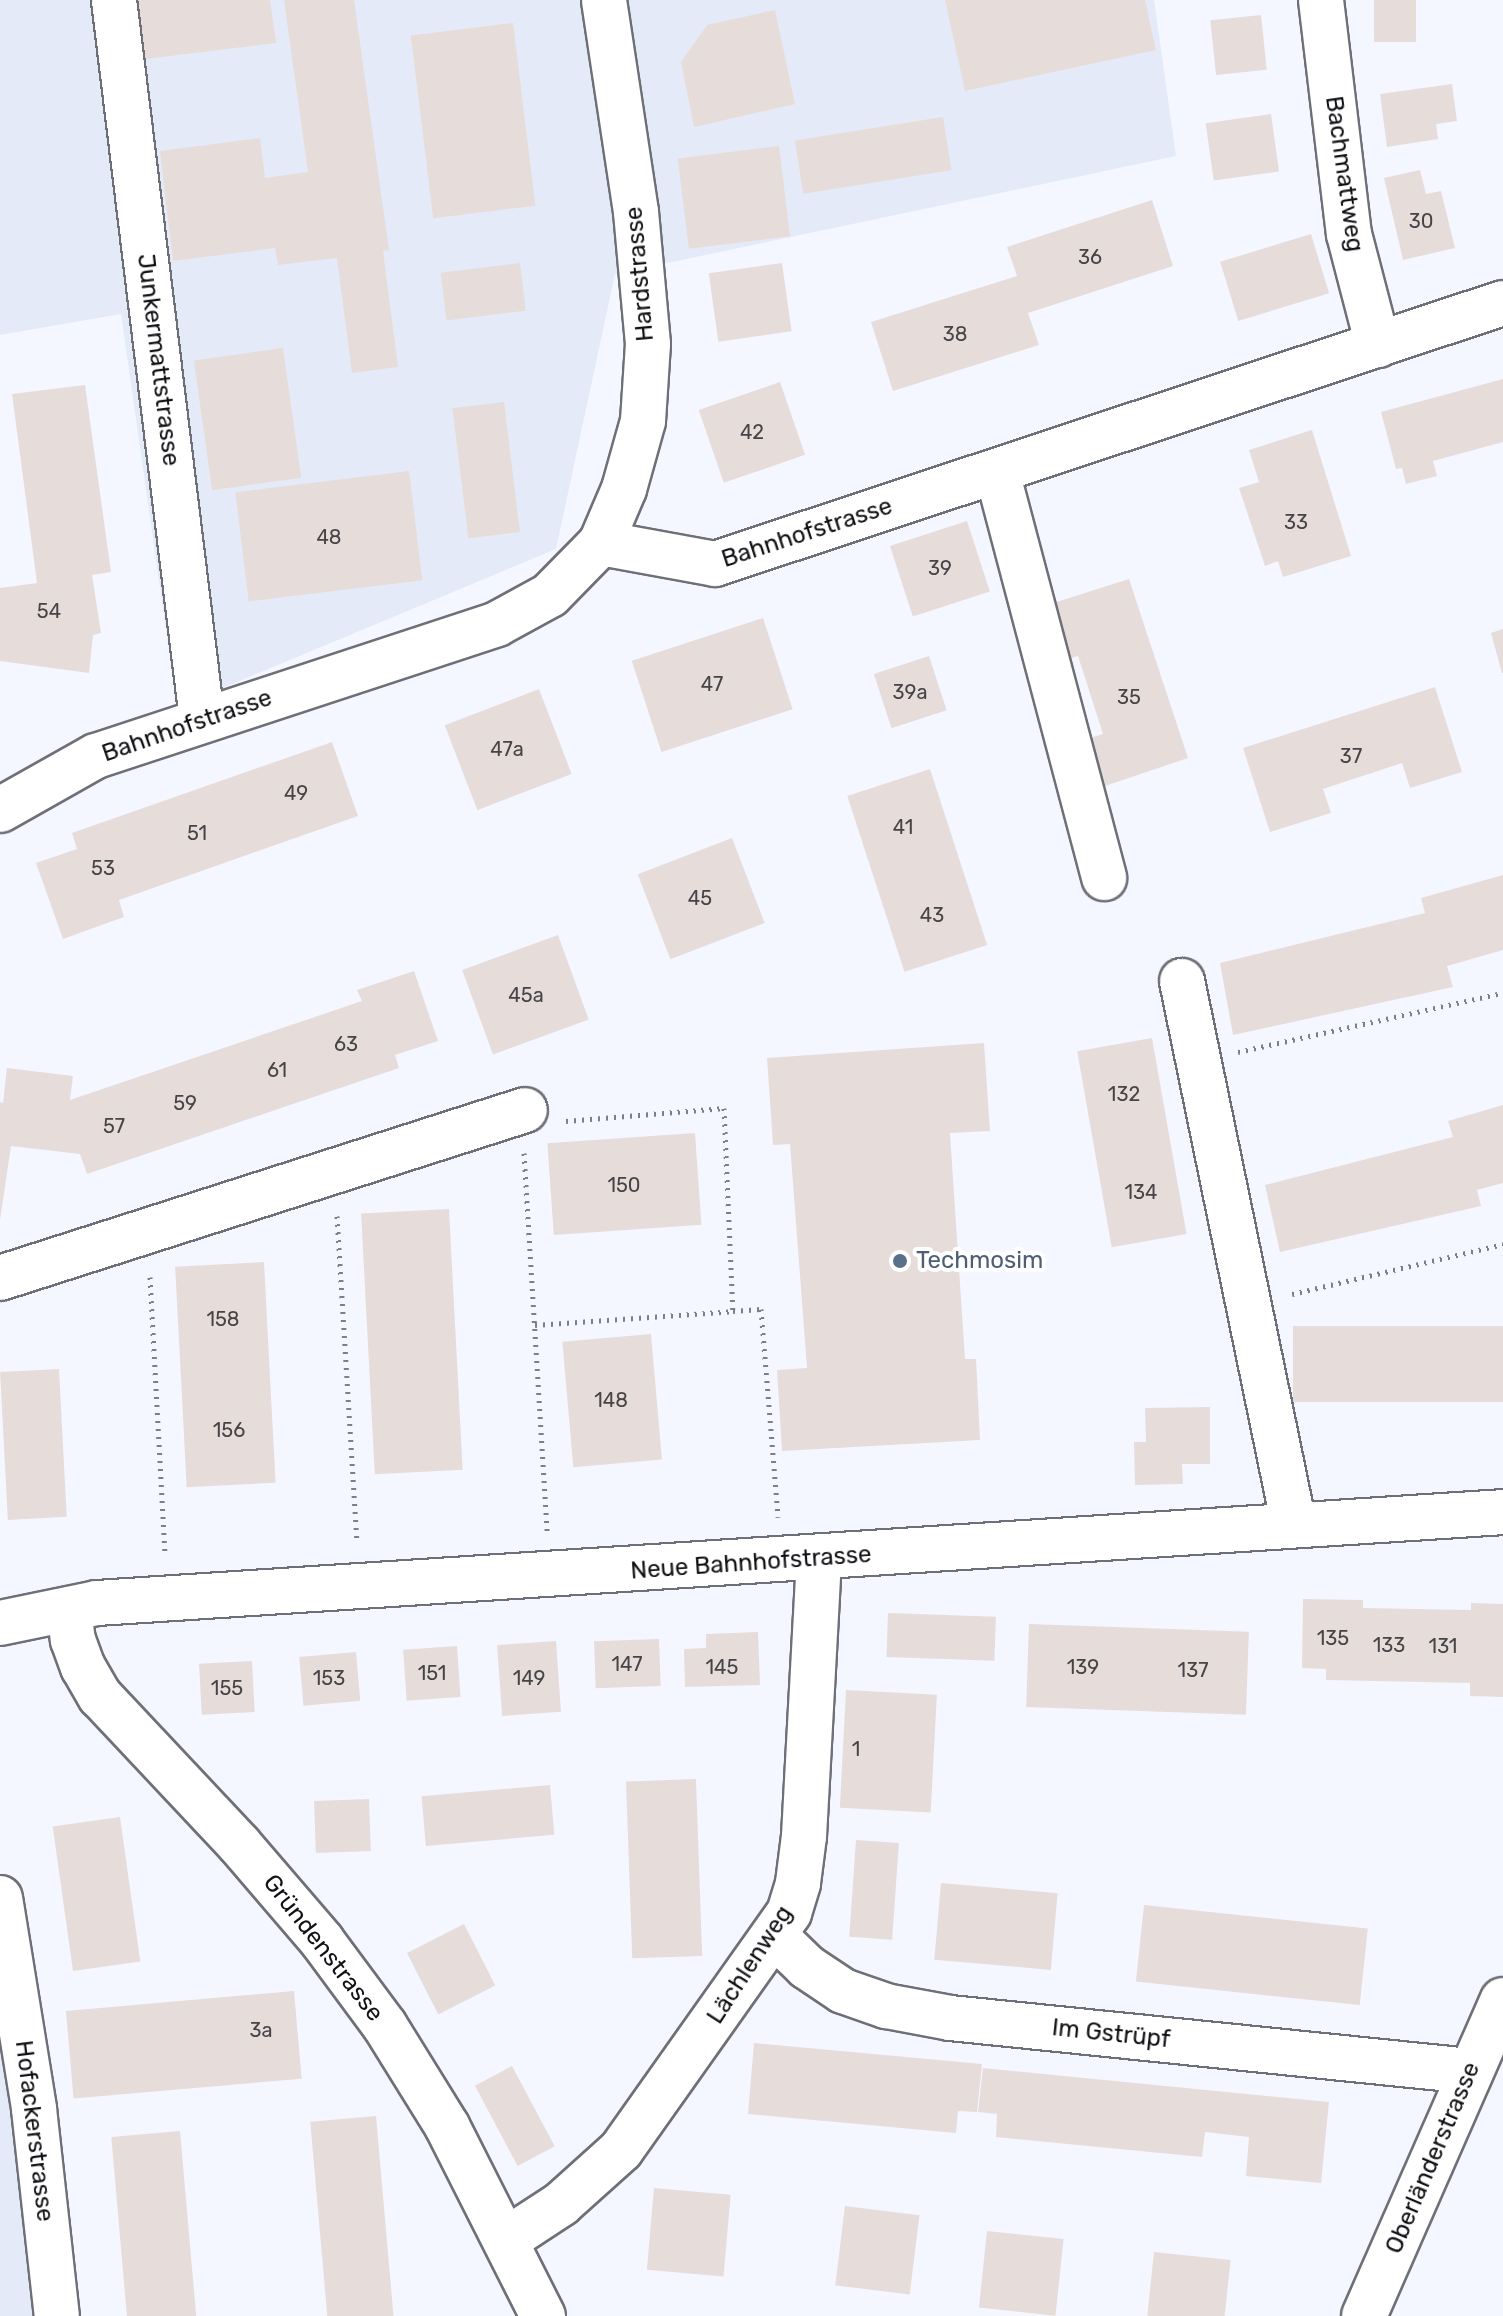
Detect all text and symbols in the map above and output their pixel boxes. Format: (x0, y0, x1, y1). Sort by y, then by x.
street label: Bachmattweg (1319, 94, 1369, 254)
street label: Hardstrasse (620, 205, 660, 343)
house number: 30 (1409, 209, 1433, 233)
house number: 36 (1078, 245, 1102, 269)
street label: Junkermattstrasse (131, 252, 185, 468)
house number: 38 (943, 322, 967, 346)
house number: 42 (740, 420, 764, 444)
street label: Bahnhofstrasse (718, 492, 896, 574)
house number: 33 (1284, 510, 1308, 534)
house number: 48 (316, 525, 342, 549)
house number: 39 (928, 556, 952, 580)
house number: 54 (37, 599, 61, 623)
house number: 47 (701, 672, 723, 696)
house number: 39a (893, 680, 927, 704)
street label: Bahnhofstrasse (98, 683, 276, 769)
house number: 35 (1117, 685, 1141, 709)
house number: 47a (490, 737, 524, 761)
house number: 37 (1340, 744, 1362, 768)
house number: 49 (284, 781, 308, 805)
house number: 41 (893, 815, 913, 839)
house number: 51 (187, 821, 207, 845)
house number: 53 (91, 856, 115, 880)
house number: 45 (688, 886, 712, 910)
house number: 43 (920, 903, 944, 927)
house number: 45a (508, 983, 544, 1007)
house number: 63 (334, 1032, 358, 1056)
house number: 61 (267, 1058, 287, 1082)
house number: 132 (1108, 1082, 1140, 1106)
house number: 59 (173, 1091, 197, 1115)
house number: 57 (103, 1114, 125, 1138)
house number: 150 (607, 1173, 641, 1197)
house number: 134 (1125, 1180, 1157, 1204)
place label: Techmosim (916, 1247, 1043, 1275)
marker: Techmosim (891, 1252, 909, 1270)
house number: 158 (206, 1307, 240, 1331)
house number: 148 (594, 1388, 628, 1412)
house number: 156 (213, 1418, 245, 1442)
street label: Neue Bahnhofstrasse (630, 1540, 872, 1586)
house number: 135 (1317, 1626, 1349, 1650)
house number: 133 (1373, 1633, 1405, 1657)
house number: 131 (1429, 1634, 1457, 1658)
house number: 147 (612, 1652, 642, 1676)
house number: 145 (706, 1655, 738, 1679)
house number: 139 (1067, 1655, 1099, 1679)
house number: 137 (1178, 1658, 1208, 1682)
house number: 151 (418, 1661, 446, 1685)
house number: 153 (313, 1666, 345, 1690)
house number: 149 (513, 1666, 545, 1690)
house number: 155 (211, 1676, 243, 1700)
house number: 1 (852, 1737, 860, 1761)
street label: Gründenstrasse (257, 1869, 389, 2027)
street label: Lächlenweg (701, 1901, 799, 2029)
street label: Im Gstrüpf (1050, 2013, 1172, 2055)
house number: 3a (249, 2018, 273, 2042)
street label: Hofackerstrasse (9, 2039, 59, 2223)
street label: Oberländerstrasse (1380, 2058, 1486, 2258)

